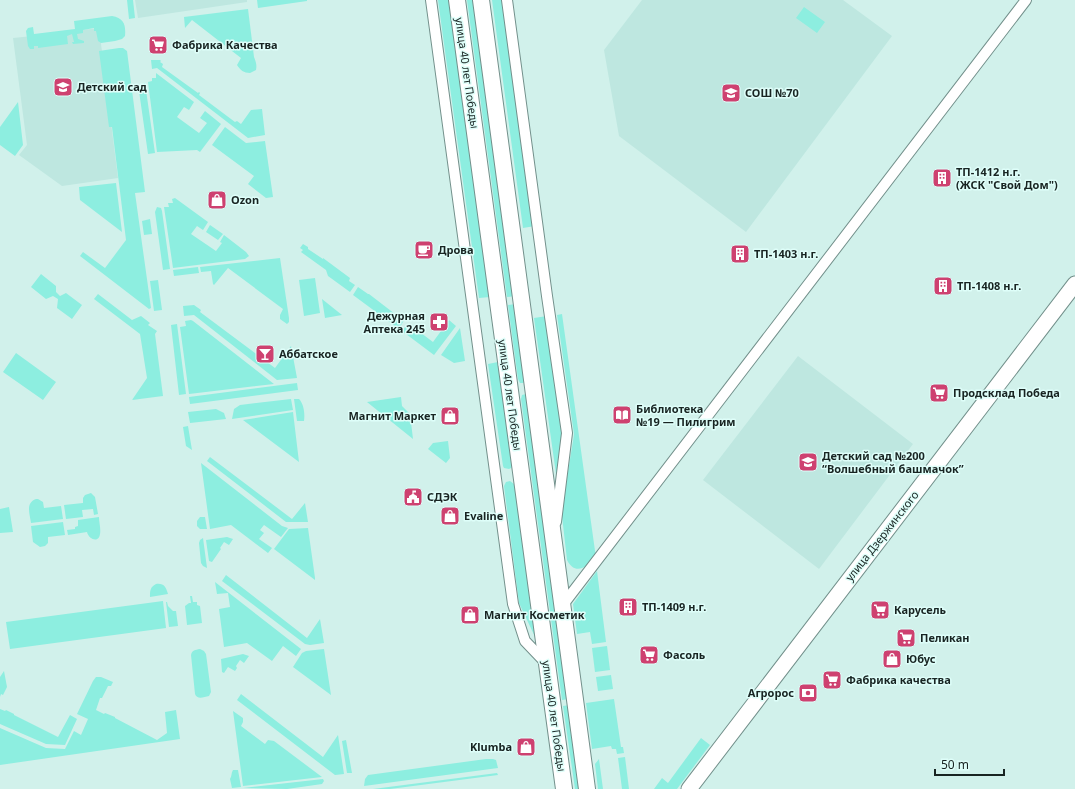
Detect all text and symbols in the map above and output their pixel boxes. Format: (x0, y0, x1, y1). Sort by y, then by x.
street label: улица 40 лет Победы (452, 16, 483, 129)
supermarket icon: Фабрика Качества (147, 34, 169, 56)
place label: Фабрика Качества (172, 37, 278, 52)
school or university icon: Детский сад (52, 76, 74, 98)
place label: Детский сад (77, 79, 147, 94)
school or university icon: СОШ №70 (720, 82, 742, 104)
place label: СОШ №70 (745, 85, 799, 100)
place label: ТП-1412 н.г. (ЖСК "Свой Дом") (956, 164, 1058, 192)
building icon: ТП-1412 н.г. (ЖСК "Свой Дом") (931, 167, 953, 189)
shop icon: Ozon (206, 189, 228, 211)
place label: Ozon (231, 192, 259, 207)
cafe icon: Дрова (413, 239, 435, 261)
place label: Дрова (438, 242, 473, 257)
building icon: ТП-1403 н.г. (729, 243, 751, 265)
place label: ТП-1403 н.г. (754, 246, 818, 261)
building icon: ТП-1408 н.г. (932, 275, 954, 297)
place label: ТП-1408 н.г. (957, 278, 1021, 293)
place label: Дежурная Аптека 245 (364, 308, 425, 336)
pharmacy icon: Дежурная Аптека 245 (428, 311, 450, 333)
street label: улица 40 лет Победы (495, 338, 526, 451)
bar icon: Аббатское (254, 343, 276, 365)
place label: Аббатское (279, 346, 338, 361)
supermarket icon: Продсклад Победа (928, 382, 950, 404)
place label: Продсклад Победа (953, 385, 1060, 400)
place label: Библиотека №19 — Пилигрим (636, 401, 736, 429)
library icon: Библиотека №19 — Пилигрим (611, 404, 633, 426)
shop icon: Магнит Маркет (439, 405, 461, 427)
place label: Магнит Маркет (348, 408, 436, 423)
place label: Детский сад №200 “Волшебный башмачок” (822, 448, 964, 476)
school or university icon: Детский сад №200 “Волшебный башмачок” (797, 451, 819, 473)
public building icon: СДЭК (402, 486, 424, 508)
street label: улица Дзержинского (842, 487, 922, 584)
place label: СДЭК (427, 489, 458, 504)
shop icon: Evaline (439, 505, 461, 527)
place label: Evaline (464, 508, 504, 523)
building icon: ТП-1409 н.г. (617, 596, 639, 618)
place label: ТП-1409 н.г. (642, 599, 706, 614)
supermarket icon: Карусель (869, 599, 891, 621)
place label: Карусель (894, 602, 947, 617)
shop icon: Магнит Косметик (459, 604, 481, 626)
place label: Магнит Косметик (484, 607, 585, 622)
supermarket icon: Пеликан (895, 627, 917, 649)
place label: Пеликан (920, 630, 969, 645)
supermarket icon: Фасоль (638, 644, 660, 666)
place label: Фасоль (663, 647, 706, 662)
shop icon: Юбус (881, 648, 903, 670)
place label: Юбус (906, 651, 936, 666)
street label: улица 40 лет Победы (539, 659, 570, 772)
supermarket icon: Фабрика качества (821, 669, 843, 691)
place label: Фабрика качества (846, 672, 951, 687)
bank icon: Агророс (797, 682, 819, 704)
place label: Агророс (748, 685, 794, 700)
shop icon: Klumba (515, 736, 537, 758)
place label: Klumba (470, 739, 512, 754)
scale bar (935, 751, 1004, 777)
text: 50 m (941, 756, 969, 773)

